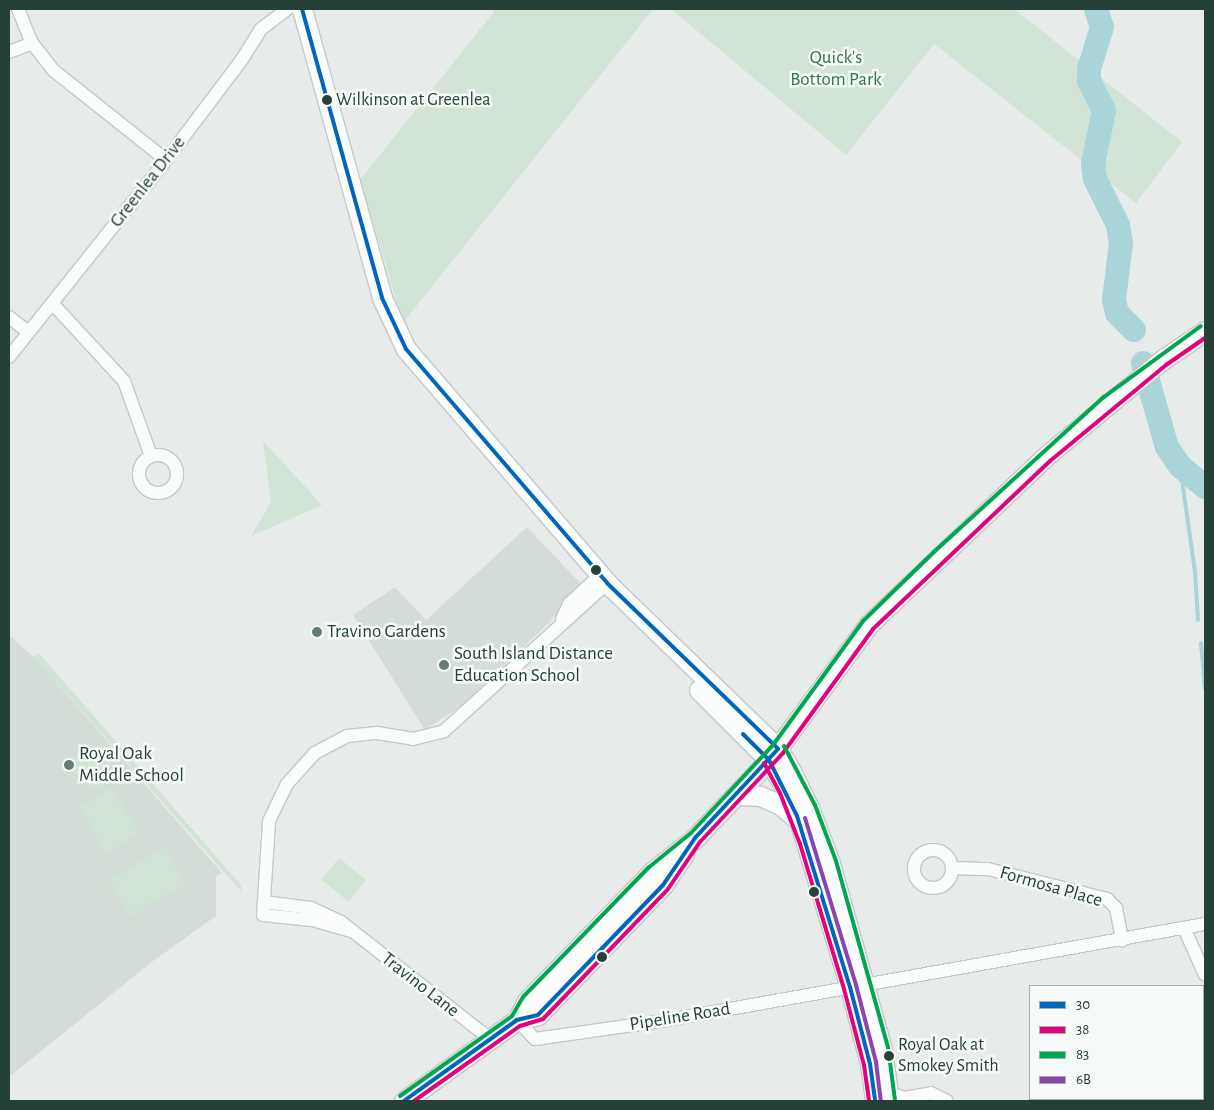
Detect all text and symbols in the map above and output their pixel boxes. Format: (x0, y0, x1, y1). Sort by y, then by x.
park label: Quick's Bottom Park (790, 47, 882, 91)
place label: Wilkinson at Greenlea (336, 89, 491, 111)
marker: Wilkinson at Greenlea (322, 95, 332, 105)
street label: Greenlea Drive (105, 132, 191, 232)
unlabelled marker (591, 565, 601, 575)
place label: Travino Gardens (327, 621, 446, 643)
marker: Travino Gardens (311, 626, 323, 638)
place label: South Island Distance Education School (454, 643, 613, 687)
marker: South Island Distance Education School (438, 659, 450, 671)
place label: Royal Oak Middle School (79, 743, 184, 787)
marker: Royal Oak Middle School (63, 759, 75, 771)
street label: Formosa Place (997, 861, 1105, 913)
unlabelled marker (809, 887, 819, 897)
street label: Travino Lane (377, 948, 463, 1022)
unlabelled marker (597, 952, 607, 962)
legend (1029, 985, 1204, 1100)
text: 30 (1076, 997, 1090, 1012)
street label: Pipeline Road (628, 998, 732, 1036)
text: 38 (1076, 1022, 1089, 1037)
place label: Royal Oak at Smokey Smith (898, 1035, 999, 1078)
text: 83 (1076, 1047, 1089, 1062)
marker: Royal Oak at Smokey Smith (884, 1051, 894, 1061)
text: 6B (1076, 1072, 1091, 1087)

